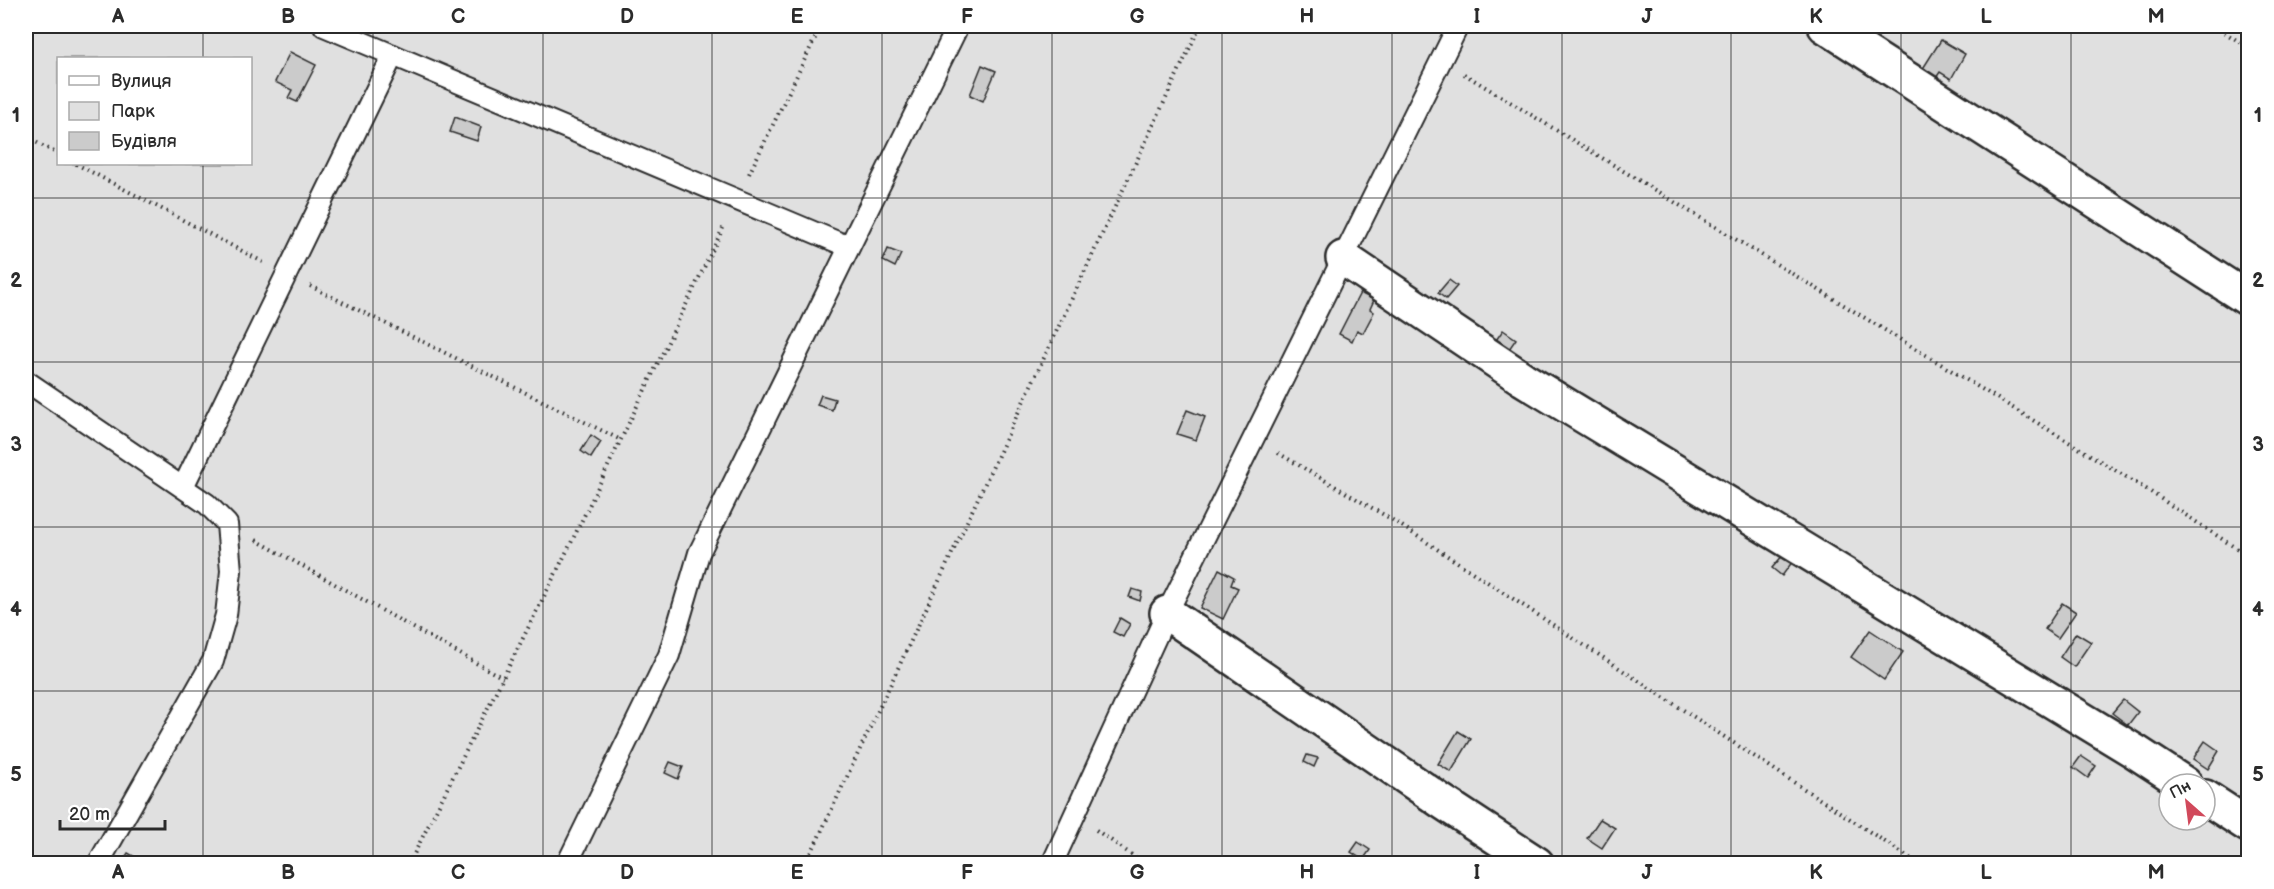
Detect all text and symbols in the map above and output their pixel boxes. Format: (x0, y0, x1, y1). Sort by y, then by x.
text: A (111, 5, 125, 29)
text: B (281, 5, 295, 29)
text: C (451, 5, 465, 29)
text: D (620, 5, 634, 29)
text: E (791, 5, 804, 29)
text: F (961, 5, 973, 29)
text: G (1130, 5, 1145, 29)
text: H (1300, 5, 1314, 29)
text: I (1474, 5, 1480, 29)
text: J (1642, 5, 1654, 29)
text: K (1809, 5, 1823, 29)
text: L (1980, 5, 1992, 29)
text: M (2147, 5, 2165, 29)
legend (57, 57, 252, 165)
text: Вулиця (111, 71, 172, 92)
text: Парк (111, 101, 155, 122)
text: 1 (12, 104, 20, 128)
text: 1 (2254, 104, 2262, 128)
text: Будівля (111, 131, 177, 152)
text: 2 (10, 269, 22, 293)
text: 2 (2252, 269, 2264, 293)
text: 3 (10, 433, 22, 457)
text: 3 (2252, 433, 2264, 457)
text: 4 (10, 598, 22, 622)
text: 4 (2252, 598, 2264, 622)
text: 5 (10, 763, 22, 787)
text: 5 (2252, 763, 2264, 787)
north arrow (2157, 772, 2217, 832)
text: Пн (2167, 777, 2195, 803)
scale bar (60, 793, 165, 831)
text: 20 m (69, 804, 110, 825)
text: A (111, 861, 125, 885)
text: B (281, 861, 295, 885)
text: C (451, 861, 465, 885)
text: D (620, 861, 634, 885)
text: E (791, 861, 804, 885)
text: F (961, 861, 973, 885)
text: G (1130, 861, 1145, 885)
text: H (1300, 861, 1314, 885)
text: I (1474, 861, 1480, 885)
text: J (1642, 861, 1654, 885)
text: K (1809, 861, 1823, 885)
text: L (1980, 861, 1992, 885)
text: M (2147, 861, 2165, 885)

